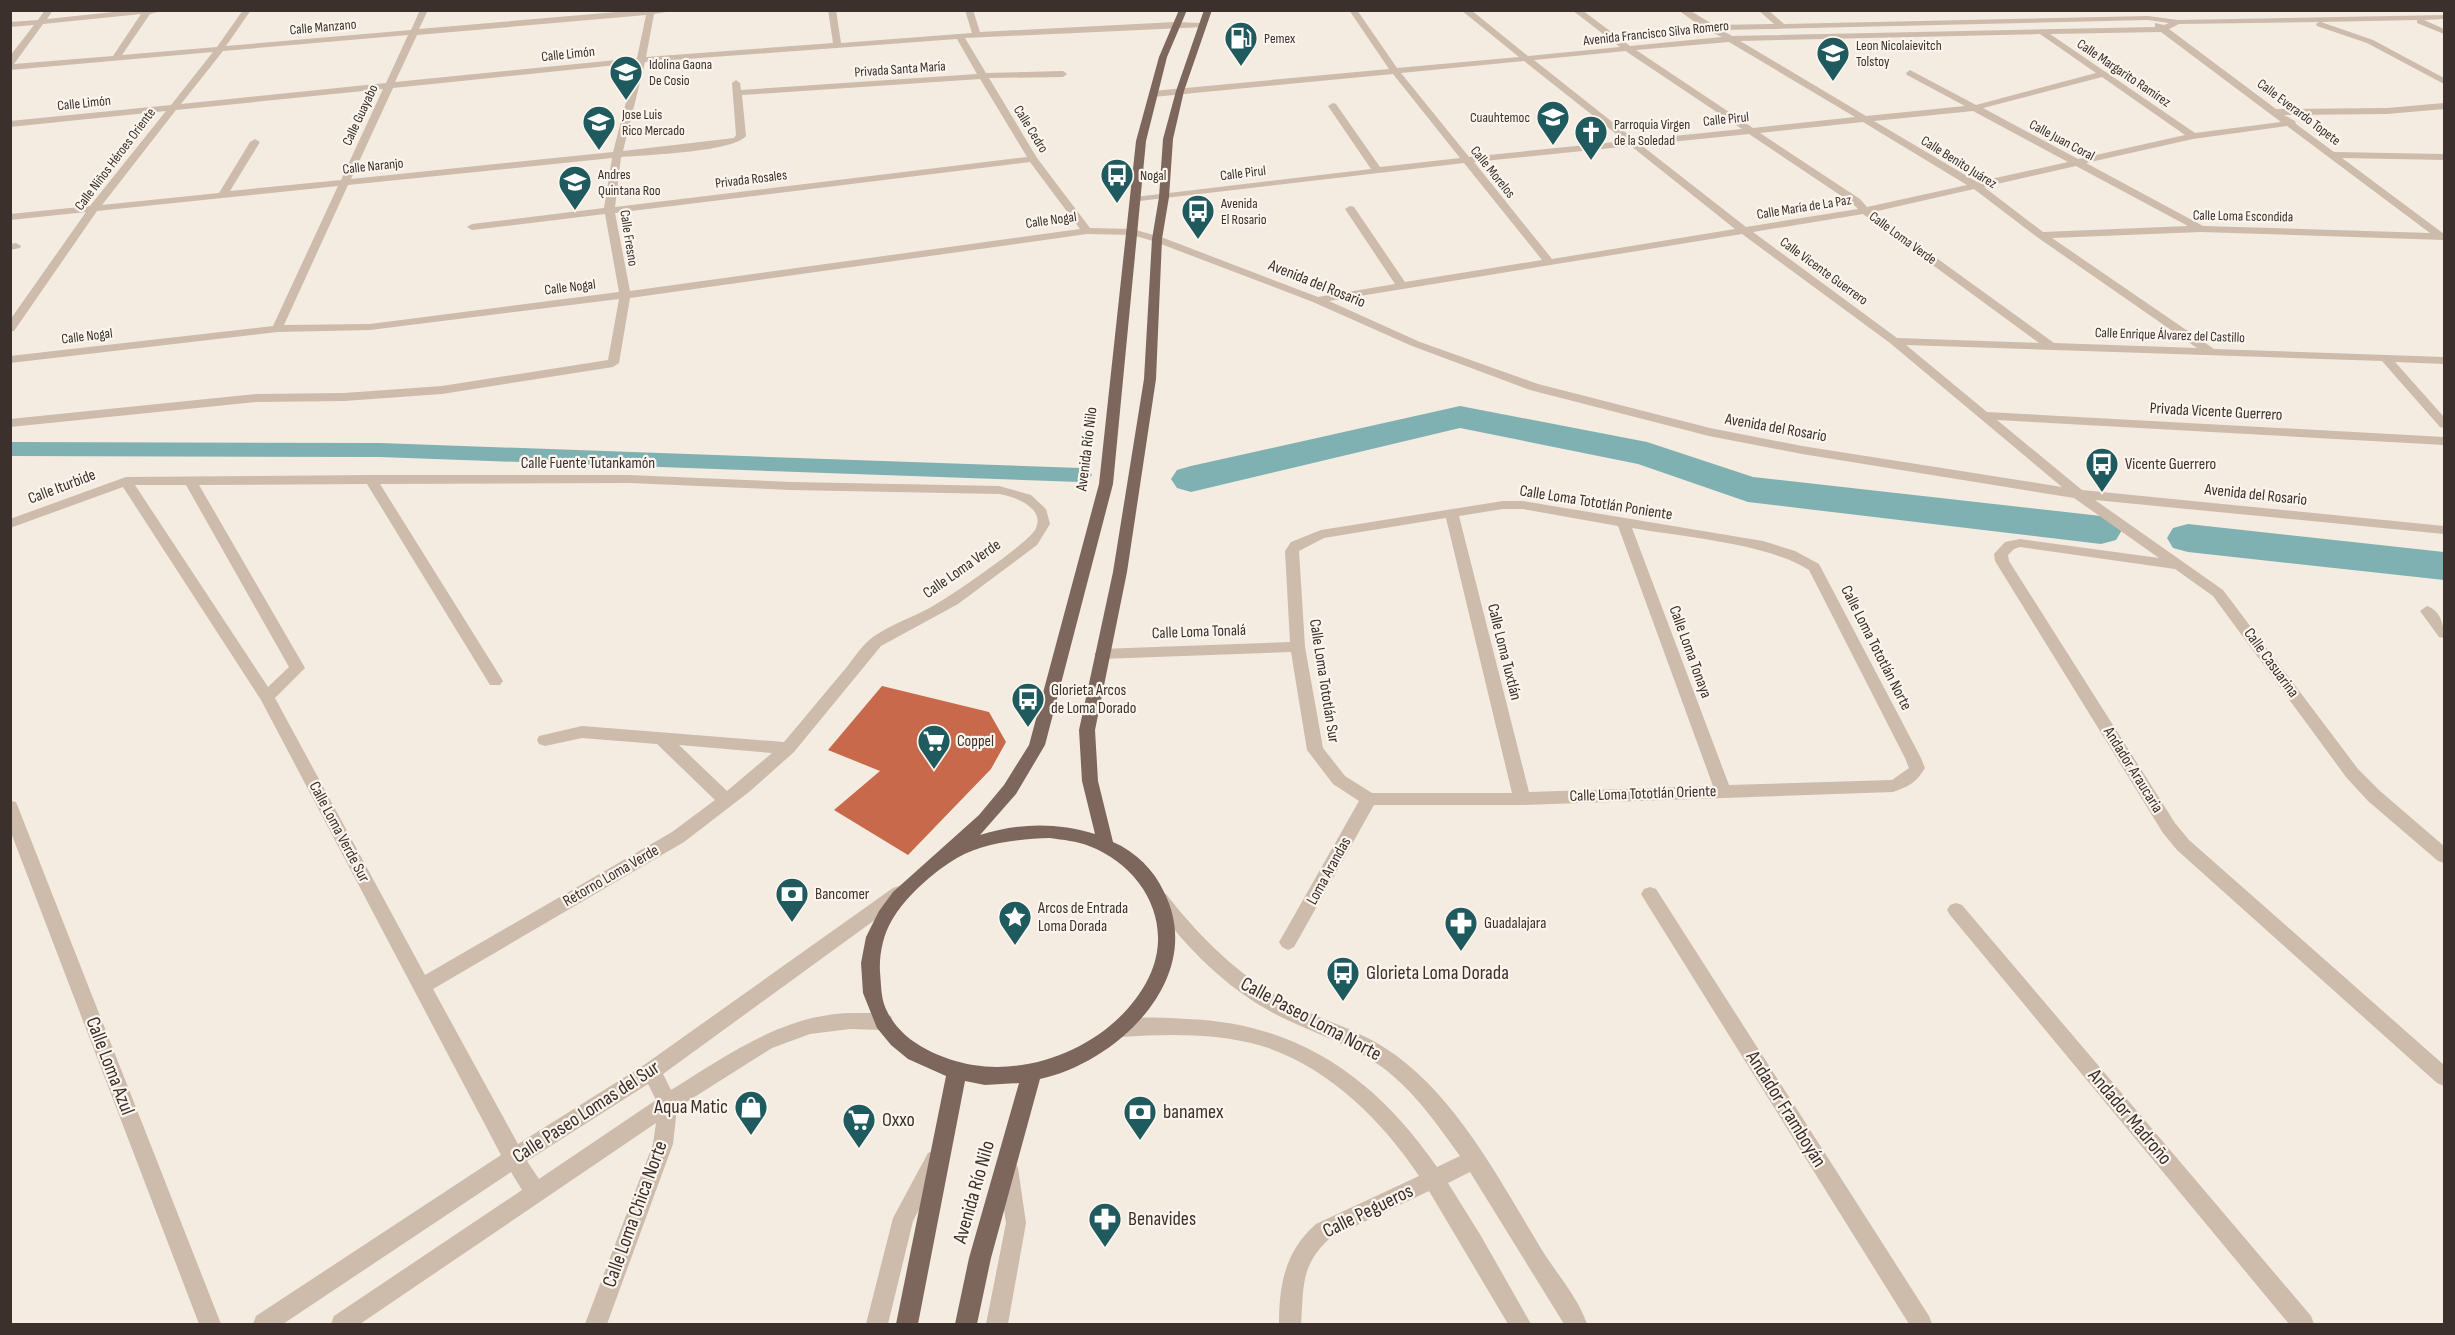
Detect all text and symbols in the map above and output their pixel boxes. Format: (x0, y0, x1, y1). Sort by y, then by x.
street label: Calle Manzano (289, 16, 357, 38)
street label: Avenida Francisco Silva Romero (1581, 17, 1730, 49)
fuel station icon: Pemex (1223, 20, 1259, 67)
place label: Pemex (1264, 30, 1296, 47)
school or university icon: Leon Nicolaievitch Tolstoy (1815, 35, 1851, 82)
street label: Calle Margarito Ramírez (2074, 35, 2174, 111)
place label: Leon Nicolaievitch Tolstoy (1856, 37, 1942, 70)
street label: Calle Limón (540, 43, 596, 65)
school or university icon: Idolina Gaona De Cosio (608, 54, 644, 101)
place label: Idolina Gaona De Cosio (649, 56, 712, 89)
street label: Privada Santa María (854, 57, 946, 81)
street label: Calle Everardo Topete (2254, 75, 2344, 149)
street label: Calle Guayabo (338, 82, 382, 148)
street label: Calle Limón (56, 92, 112, 114)
school or university icon: Cuauhtemoc (1535, 99, 1571, 146)
street label: Calle Cedro (1010, 102, 1052, 156)
street label: Calle Niños Héroes Oriente (71, 104, 159, 214)
school or university icon: Jose Luis Rico Mercado (581, 104, 617, 151)
place label: Jose Luis Rico Mercado (621, 106, 685, 139)
street label: Calle Pirul (1702, 108, 1750, 130)
place label: Cuauhtemoc (1470, 109, 1530, 126)
church icon: Parroquia Virgen de la Soledad (1573, 114, 1609, 161)
place label: Parroquia Virgen de la Soledad (1614, 116, 1690, 149)
street label: Calle Juan Coral (2026, 116, 2098, 164)
street label: Calle Benito Juárez (1918, 132, 2000, 192)
street label: Calle Morelos (1467, 143, 1519, 201)
street label: Calle Naranjo (342, 154, 404, 178)
bus stop icon: Nogal (1099, 157, 1135, 204)
street label: Calle Pirul (1219, 162, 1267, 184)
school or university icon: Andres Quintana Roo (557, 164, 593, 211)
place label: Andres Quintana Roo (597, 166, 661, 199)
street label: Privada Rosales (714, 166, 788, 192)
place label: Nogal (1140, 167, 1166, 184)
street label: Calle María de La Paz (1755, 191, 1853, 223)
bus stop icon: Avenida El Rosario (1180, 193, 1216, 240)
place label: Avenida El Rosario (1220, 195, 1267, 228)
street label: Calle Loma Escondida (2193, 207, 2293, 225)
street label: Calle Nogal (1024, 208, 1078, 232)
street label: Calle Loma Verde (1866, 208, 1940, 268)
street label: Calle Fresno (616, 209, 642, 267)
street label: Calle Vicente Guerrero (1777, 233, 1872, 309)
street label: Avenida del Rosario (1265, 256, 1368, 312)
street label: Calle Nogal (543, 275, 597, 299)
street label: Calle Nogal (60, 324, 114, 348)
street label: Calle Enrique Álvarez del Castillo (2095, 324, 2245, 346)
street label: Privada Vicente Guerrero (2149, 399, 2283, 425)
street label: Avenida Río Nilo (1072, 406, 1102, 493)
street label: Avenida del Rosario (1723, 410, 1828, 446)
bus stop icon: Vicente Guerrero (2084, 446, 2120, 493)
street label: Calle Fuente Tutankamón (521, 454, 655, 473)
place label: Vicente Guerrero (2125, 455, 2216, 474)
street label: Calle Iturbide (26, 465, 98, 509)
street label: Avenida del Rosario (2203, 480, 2308, 510)
street label: Calle Loma Tototlán Poniente (1518, 482, 1674, 524)
street label: Calle Loma Verde (919, 535, 1005, 603)
street label: Calle Loma Tototlán Norte (1836, 582, 1916, 714)
street label: Calle Loma Tuxtlán (1483, 602, 1525, 702)
street label: Calle Loma Tonaya (1664, 603, 1716, 701)
street label: Calle Loma Tototlán Sur (1305, 618, 1343, 745)
street label: Calle Loma Tonalá (1152, 621, 1246, 643)
street label: Calle Casuarina (2239, 624, 2303, 702)
bus stop icon: Glorieta Arcos de Loma Dorado (1010, 681, 1046, 728)
place label: Glorieta Arcos de Loma Dorado (1051, 681, 1136, 718)
supermarket icon: Coppel (916, 723, 952, 770)
street label: Andador Araucaria (2099, 723, 2167, 816)
place label: Coppel (957, 732, 994, 751)
street label: Calle Loma Verde Sur (305, 778, 374, 886)
street label: Calle Loma Tototlán Oriente (1569, 782, 1717, 806)
street label: Loma Arandas (1303, 834, 1355, 908)
street label: Retorno Loma Verde (560, 841, 662, 911)
bank icon: Bancomer (774, 876, 810, 923)
place label: Bancomer (815, 885, 870, 904)
place icon: Arcos de Entrada Loma Dorada (997, 899, 1033, 946)
place label: Arcos de Entrada Loma Dorada (1037, 899, 1128, 936)
pharmacy icon: Guadalajara (1443, 905, 1479, 952)
place label: Guadalajara (1484, 914, 1546, 933)
bus stop icon: Glorieta Loma Dorada (1325, 955, 1361, 1002)
place label: Glorieta Loma Dorada (1366, 961, 1509, 985)
street label: Calle Paseo Loma Norte (1237, 972, 1385, 1066)
street label: Calle Loma Azul (80, 1014, 140, 1118)
street label: Andador Framboyán (1740, 1046, 1831, 1172)
street label: Calle Paseo Lomas del Sur (508, 1055, 664, 1169)
street label: Andador Madroño (2082, 1063, 2177, 1170)
shop icon: Aqua Matic (733, 1089, 769, 1136)
bank icon: banamex (1122, 1094, 1158, 1141)
place label: Aqua Matic (653, 1095, 728, 1119)
place label: banamex (1163, 1100, 1224, 1124)
supermarket icon: Oxxo (841, 1102, 877, 1149)
place label: Oxxo (882, 1108, 915, 1132)
street label: Calle Loma Chica Norte (597, 1138, 673, 1290)
street label: Avenida Río Nilo (948, 1138, 1000, 1247)
street label: Calle Pegueros (1319, 1179, 1417, 1243)
pharmacy icon: Benavides (1087, 1201, 1123, 1248)
place label: Benavides (1128, 1207, 1196, 1231)

